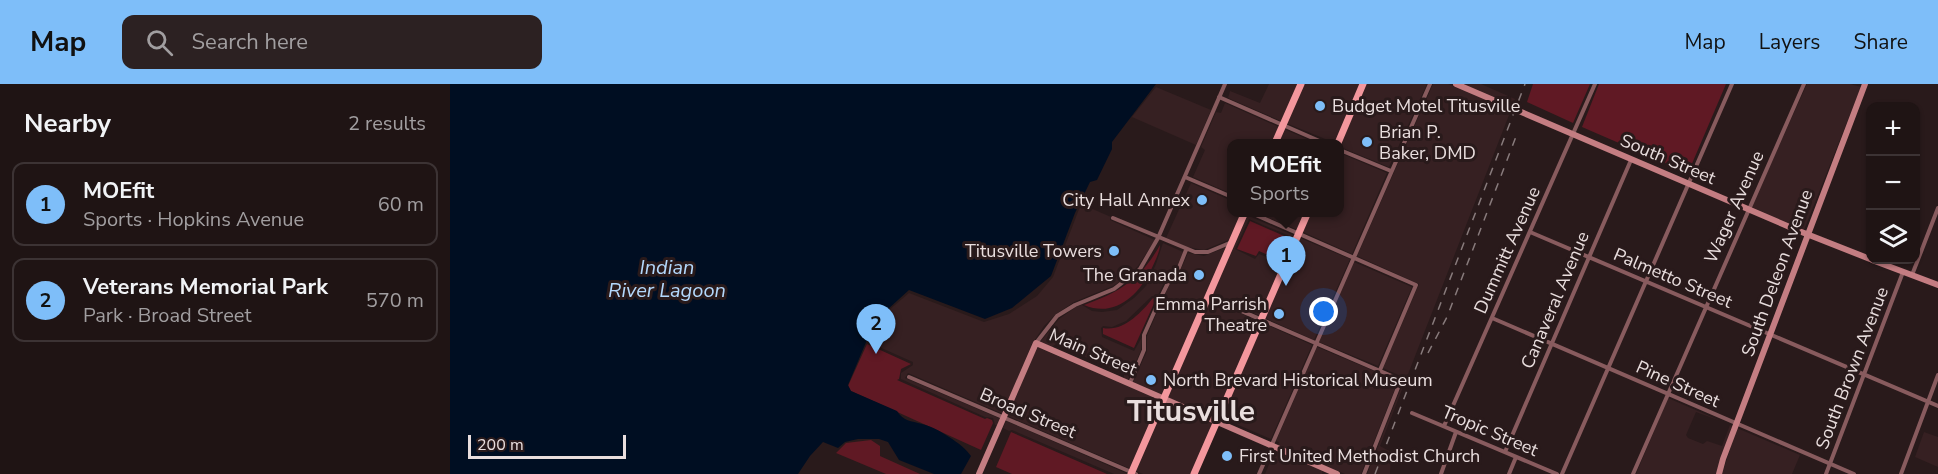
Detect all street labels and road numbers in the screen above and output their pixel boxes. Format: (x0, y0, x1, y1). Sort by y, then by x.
street label: South Street (1617, 128, 1720, 190)
street label: Wager Avenue (1698, 147, 1770, 267)
street label: Dummitt Avenue (1468, 183, 1546, 317)
street label: South Deleon Avenue (1736, 186, 1818, 360)
street label: Canaveral Avenue (1515, 228, 1595, 372)
street label: Palmetto Street (1610, 242, 1737, 314)
street label: South Brown Avenue (1810, 283, 1894, 453)
street label: Main Street (1045, 323, 1141, 381)
street label: Pine Street (1632, 355, 1724, 413)
street label: Broad Street (976, 382, 1080, 444)
street label: Tropic Street (1438, 400, 1543, 462)

